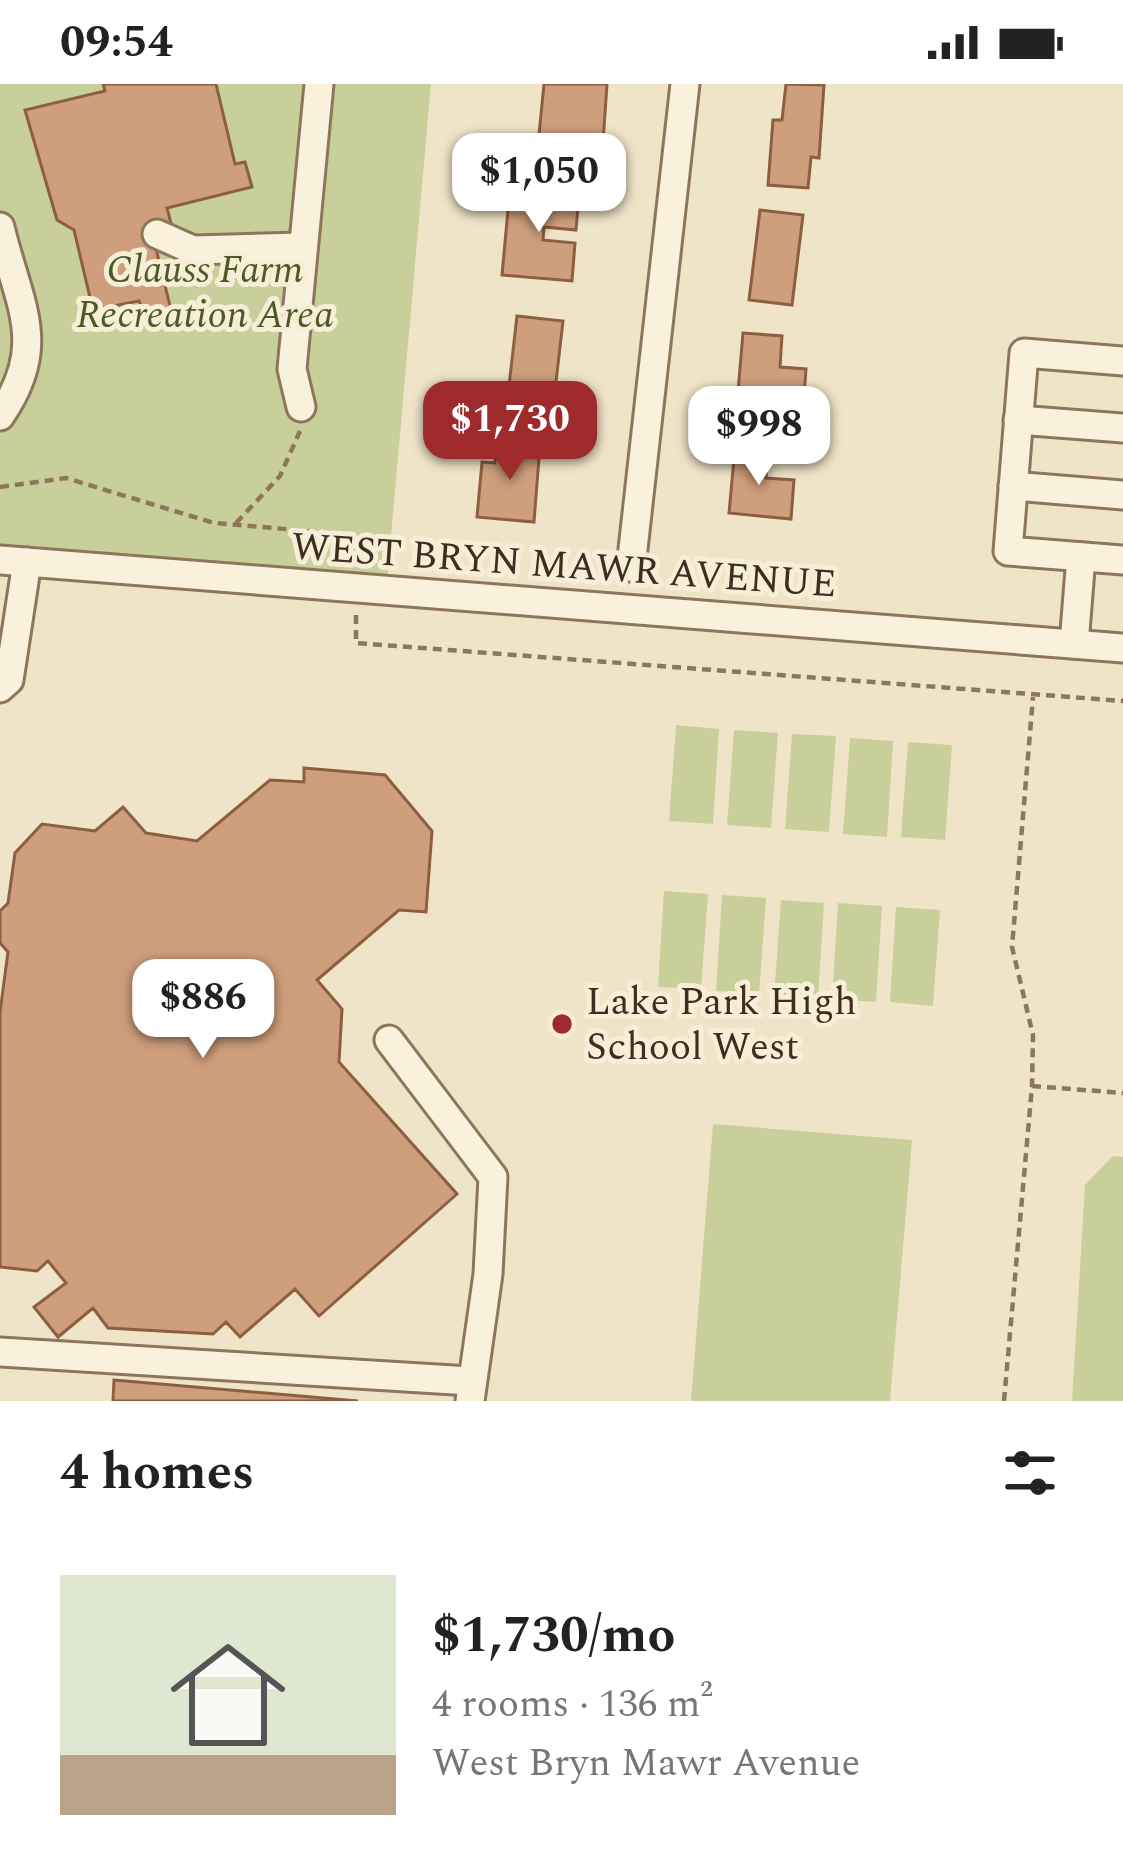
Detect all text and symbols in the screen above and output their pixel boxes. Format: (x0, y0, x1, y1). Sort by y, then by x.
text: 09:54 (60, 8, 173, 77)
pin: $1,050 (441, 133, 637, 235)
text: $1,050 (479, 142, 599, 201)
park label: Clauss Farm Recreation Area (76, 241, 334, 345)
pin: $1,730 (412, 381, 608, 483)
pin: $998 (688, 386, 830, 488)
text: $1,730 (450, 390, 570, 449)
text: $998 (715, 395, 803, 454)
street label: WEST BRYN MAWR AVENUE (289, 518, 839, 614)
pin: $886 (132, 959, 274, 1061)
text: $886 (159, 968, 247, 1027)
place label: Lake Park High School West (586, 973, 857, 1077)
marker: Lake Park High School West (549, 1011, 575, 1037)
text: 4 homes (60, 1434, 254, 1512)
icon: filters (997, 1440, 1063, 1506)
text: $1,730/mo (432, 1597, 675, 1675)
icon: home (156, 1623, 300, 1767)
text: 4 rooms · 136 m² (432, 1675, 713, 1734)
text: West Bryn Mawr Avenue (432, 1734, 861, 1793)

